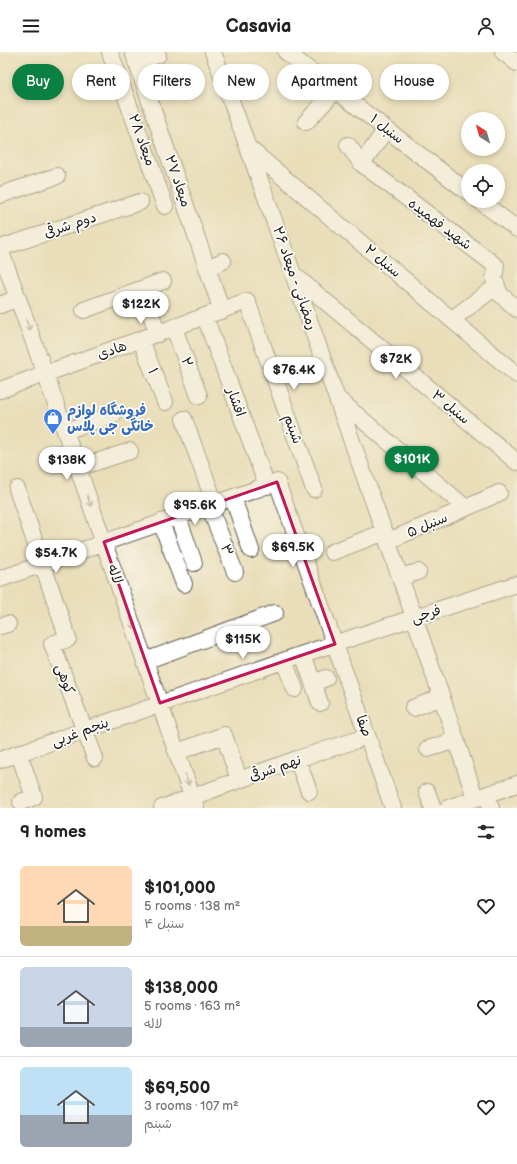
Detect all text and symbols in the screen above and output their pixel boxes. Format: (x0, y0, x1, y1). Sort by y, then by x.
icon: menu (20, 15, 42, 37)
icon: person (475, 15, 497, 37)
text: Casavia (226, 16, 291, 37)
chip: Buy (12, 64, 64, 100)
chip: Rent (72, 64, 130, 100)
chip: Filters (138, 64, 205, 100)
chip: New (213, 64, 269, 100)
chip: Apartment (277, 64, 372, 100)
chip: House (380, 64, 449, 100)
street label: سنبل ۱ (367, 111, 407, 147)
street label: میعاد ۲۸ (125, 112, 159, 168)
north arrow (461, 112, 505, 156)
map controls (461, 112, 505, 208)
street label: میعاد ۲۷ (161, 153, 195, 209)
button: locate (461, 164, 505, 208)
street label: شهید فهمیده (405, 195, 475, 253)
street label: دوم شرقی (42, 209, 99, 243)
street label: رمضانی - میعاد ۲۶ (269, 224, 321, 332)
street label: سنبل ۲ (361, 241, 405, 281)
pin: $122K (113, 291, 169, 325)
text: $122K (122, 296, 160, 312)
one-way arrow (24, 319, 32, 331)
street label: هادی (95, 337, 129, 363)
pin: $72K (372, 346, 420, 380)
text: $72K (380, 351, 412, 367)
street label: ۲ (177, 355, 197, 369)
pin: $76.4K (261, 357, 327, 391)
text: $76.4K (273, 362, 315, 378)
street label: ۱ (144, 366, 162, 376)
street label: افشار (223, 384, 249, 419)
street label: سنبل ۳ (429, 386, 473, 428)
place label: فروشگاه لوازم خانگی جی پلاس (67, 401, 153, 435)
shop icon: فروشگاه لوازم خانگی جی پلاس (42, 407, 64, 435)
street label: شبنم (278, 412, 306, 447)
pin: $101K (384, 446, 440, 480)
pin: $138K (39, 447, 95, 481)
text: $101K (394, 451, 430, 467)
text: $138K (48, 452, 86, 468)
pin: $95.6K (162, 492, 228, 526)
one-way arrow (86, 494, 93, 507)
text: $95.6K (173, 497, 217, 513)
street label: سنبل ۵ (404, 509, 450, 541)
pin: $69.5K (260, 534, 326, 568)
text: $69.5K (271, 539, 315, 555)
pin: $54.7K (23, 540, 89, 574)
street label: ۳ (217, 542, 237, 558)
text: $54.7K (35, 545, 77, 561)
street label: لاله (104, 562, 126, 586)
street label: فرجی (409, 601, 443, 627)
one-way arrow (129, 617, 136, 630)
pin: $115K (215, 626, 271, 660)
text: $115K (225, 631, 261, 647)
street label: کوهی (52, 661, 78, 697)
street label: صفا (352, 713, 376, 739)
street label: پنجم غربی (49, 714, 112, 752)
street label: نهم شرقی (247, 751, 304, 787)
one-way arrow (183, 774, 191, 786)
icon: filters (475, 821, 497, 843)
text: 9 homes (20, 822, 86, 842)
text: $101,000 (144, 878, 216, 898)
icon: home (52, 882, 100, 930)
icon: heart (475, 895, 497, 917)
text: 5 rooms · 138 m² (144, 898, 240, 914)
text: سنبل ۴ (144, 916, 184, 932)
text: $138,000 (144, 978, 218, 998)
icon: home (52, 983, 100, 1031)
icon: heart (475, 996, 497, 1018)
text: 5 rooms · 163 m² (144, 998, 241, 1014)
text: لاله (144, 1016, 162, 1032)
text: $69,500 (144, 1078, 210, 1098)
icon: home (52, 1083, 100, 1131)
icon: heart (475, 1096, 497, 1118)
text: 3 rooms · 107 m² (144, 1098, 239, 1114)
text: شبنم (144, 1116, 172, 1132)

